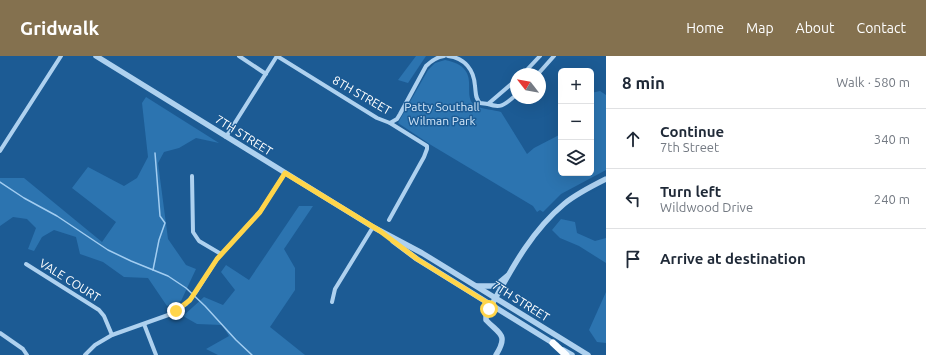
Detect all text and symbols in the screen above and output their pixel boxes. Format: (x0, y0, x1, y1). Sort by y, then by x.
text: Gridwalk (20, 17, 99, 39)
text: Home (686, 20, 724, 36)
text: Map (746, 20, 774, 36)
text: About (796, 20, 835, 36)
text: Contact (857, 20, 906, 36)
north arrow (510, 68, 546, 104)
map controls (558, 68, 594, 176)
button: + (558, 68, 594, 104)
street label: 8TH STREET (331, 73, 394, 117)
text: 8 min (622, 73, 665, 92)
text: Walk · 580 m (836, 75, 910, 89)
park label: Patty Southall Wilman Park (404, 100, 480, 127)
button: − (558, 104, 594, 140)
street label: 7TH STREET (213, 112, 275, 158)
text: Continue (660, 123, 724, 140)
icon: ahead (622, 128, 644, 150)
text: 340 m (874, 132, 910, 146)
button: layers (558, 140, 594, 176)
text: 7th Street (660, 140, 719, 154)
text: Turn left (660, 183, 721, 200)
icon: left (622, 188, 644, 210)
text: 240 m (874, 192, 910, 206)
text: Wildwood Drive (660, 200, 753, 214)
icon: arrive (622, 248, 644, 270)
text: Arrive at destination (660, 250, 806, 267)
street label: VALE COURT (37, 256, 103, 304)
street label: 7TH STREET (490, 278, 552, 324)
route start (480, 300, 498, 318)
route end (167, 302, 185, 320)

